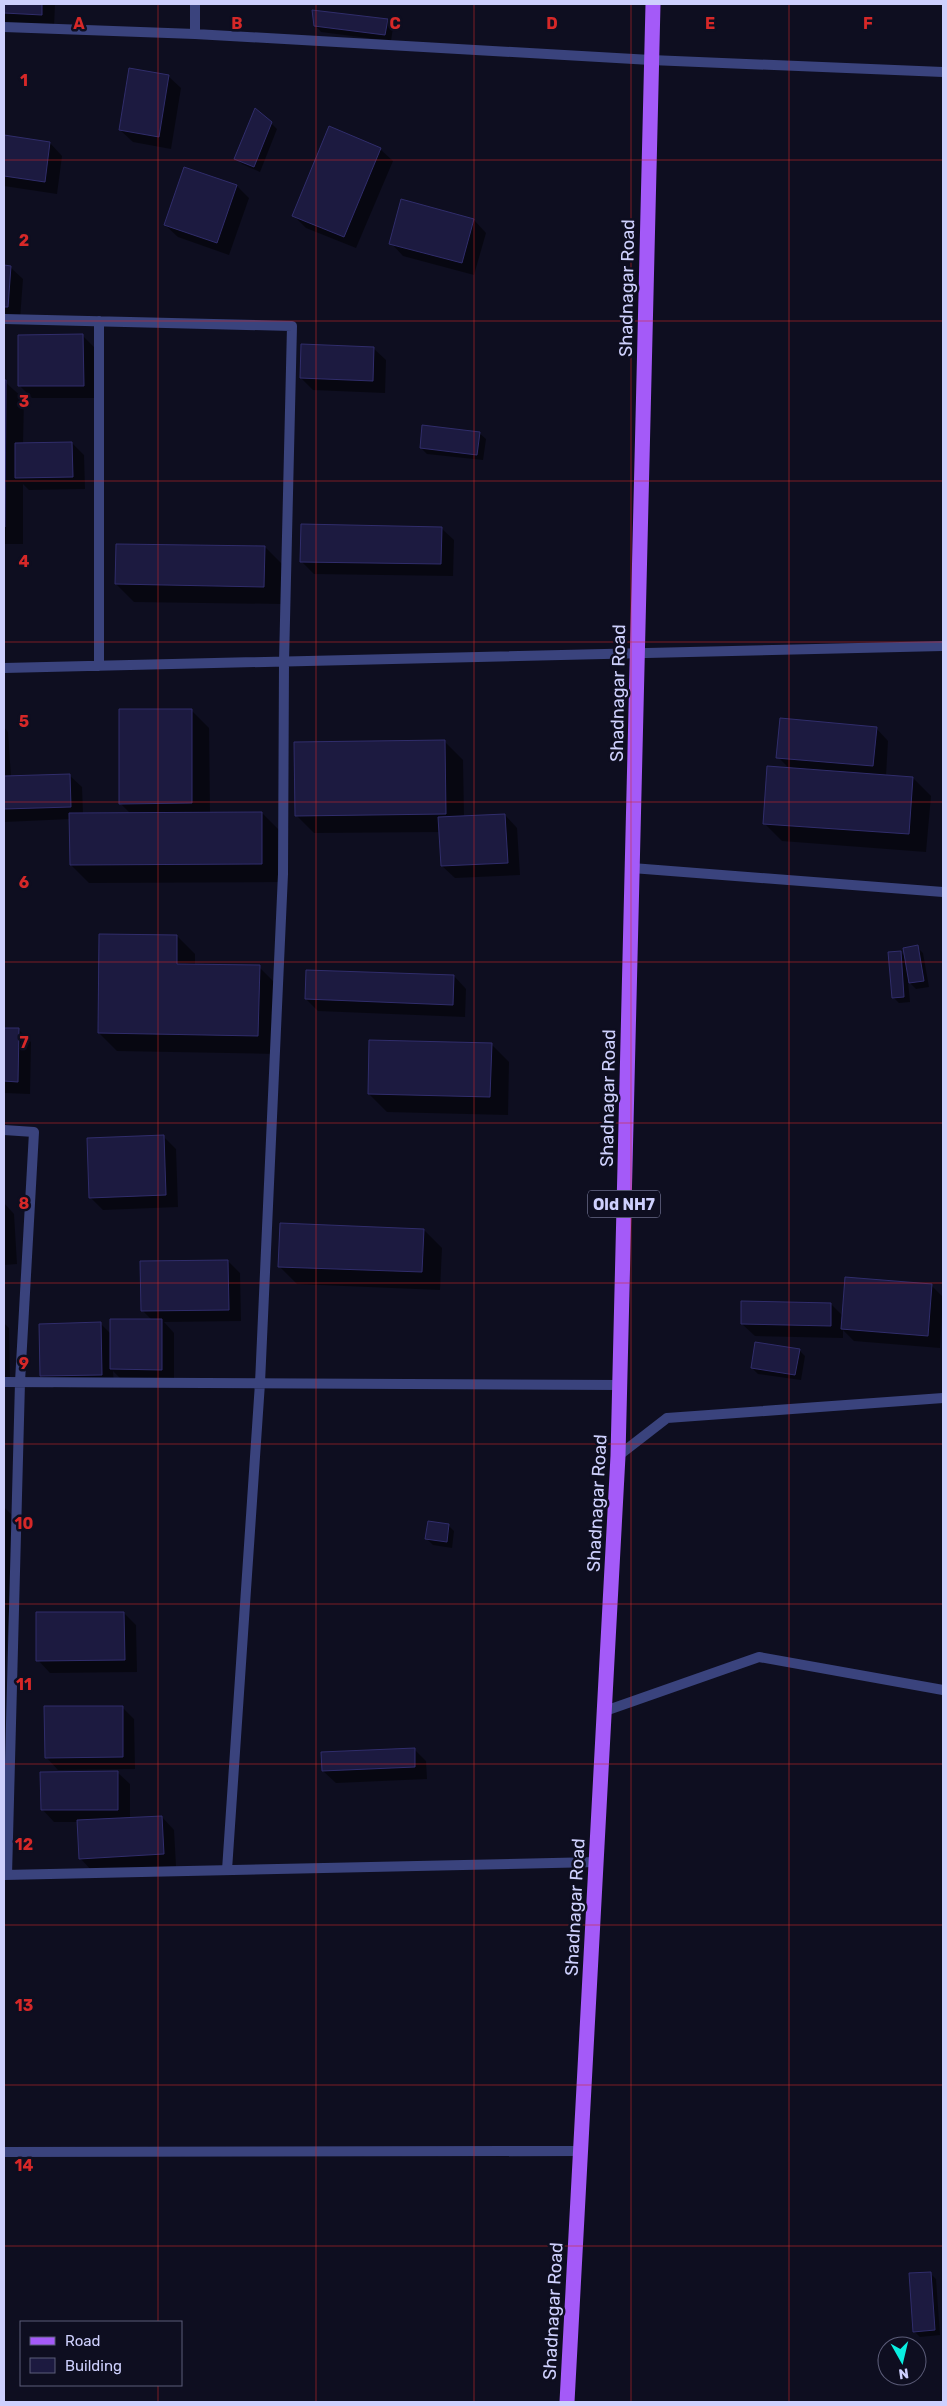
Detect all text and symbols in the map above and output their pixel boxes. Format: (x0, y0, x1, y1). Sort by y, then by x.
text: A (73, 14, 85, 33)
text: B (231, 14, 243, 33)
text: C (389, 14, 401, 33)
text: D (546, 14, 558, 33)
text: E (705, 14, 715, 33)
text: F (863, 14, 873, 33)
text: 1 (20, 71, 28, 90)
street label: Shadnagar Road (615, 219, 639, 357)
text: 2 (19, 231, 29, 250)
text: 3 (19, 392, 29, 411)
text: 4 (19, 552, 30, 571)
street label: Shadnagar Road (606, 624, 630, 762)
text: 5 (19, 712, 29, 731)
text: 6 (19, 873, 29, 892)
street label: Shadnagar Road (596, 1029, 620, 1167)
text: 7 (19, 1033, 29, 1052)
road number: Old NH7 (588, 1190, 660, 1218)
text: 8 (19, 1194, 30, 1213)
text: 9 (19, 1354, 29, 1373)
street label: Shadnagar Road (582, 1434, 612, 1572)
text: 10 (15, 1514, 34, 1533)
text: 11 (16, 1675, 32, 1694)
text: 12 (15, 1835, 33, 1854)
street label: Shadnagar Road (560, 1838, 590, 1976)
text: 13 (15, 1996, 33, 2015)
text: 14 (15, 2156, 34, 2175)
street label: Shadnagar Road (538, 2242, 568, 2380)
legend (20, 2321, 182, 2386)
text: Road (65, 2332, 101, 2350)
north arrow (877, 2336, 927, 2386)
text: Building (65, 2357, 122, 2375)
text: N (898, 2364, 910, 2382)

